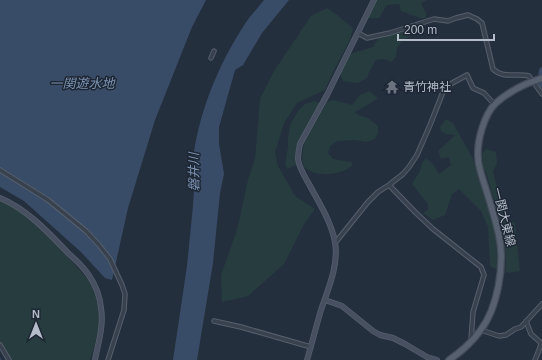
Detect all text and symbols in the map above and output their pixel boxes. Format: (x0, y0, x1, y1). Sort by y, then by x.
scale bar (398, 16, 494, 42)
text: 200 m (404, 23, 437, 37)
water label: 一関遊水地 (49, 76, 116, 91)
temple icon: 青竹神社 (384, 79, 400, 95)
place label: 青竹神社 (403, 80, 451, 94)
water label: 磐井川 (186, 150, 202, 192)
street label: 一関大東線 (490, 186, 518, 248)
north arrow (16, 304, 56, 344)
text: N (32, 308, 40, 320)

